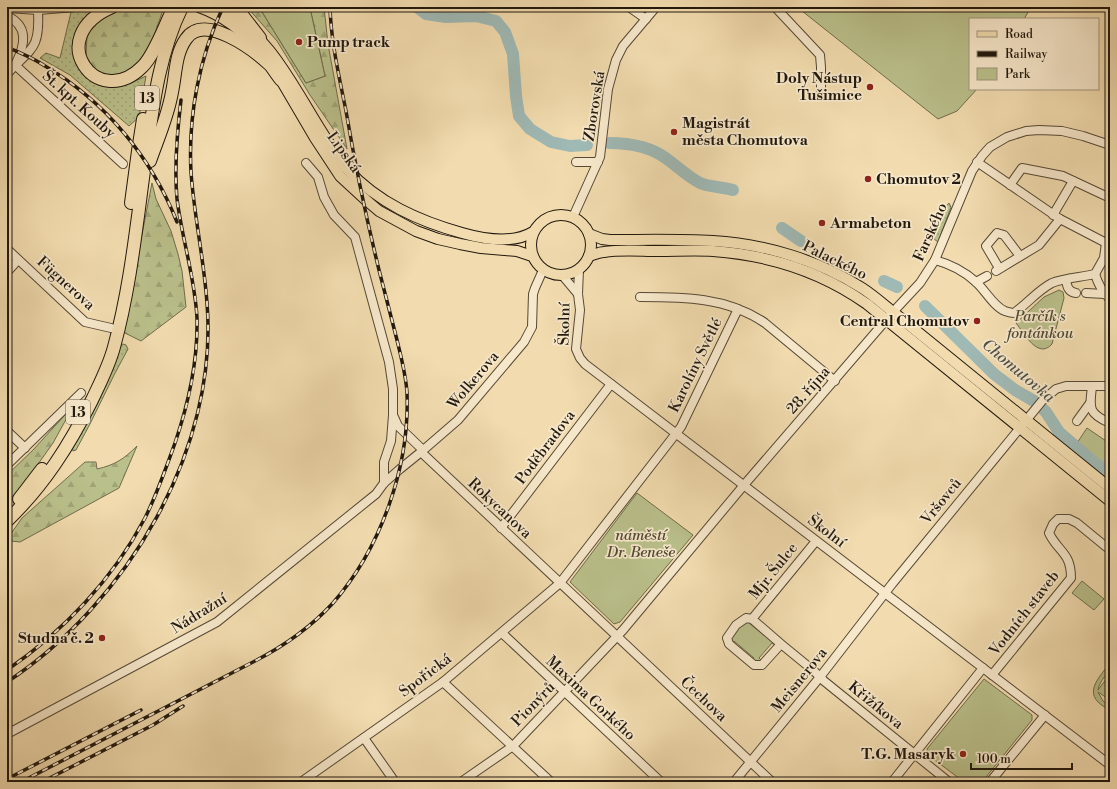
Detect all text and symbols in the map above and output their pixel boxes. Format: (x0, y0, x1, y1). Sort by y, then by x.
legend (969, 18, 1099, 90)
text: Road (1005, 27, 1033, 42)
place label: Pump track (307, 33, 391, 52)
marker: Pump track (294, 37, 304, 47)
text: Railway (1005, 47, 1047, 62)
street label: Št. kpt. Kouby (38, 66, 120, 143)
text: Park (1005, 67, 1031, 82)
street label: Zborovská (580, 69, 610, 143)
place label: Doly Nástup Tušimice (776, 69, 862, 105)
marker: Doly Nástup Tušimice (865, 82, 875, 92)
road number: 13 (135, 86, 159, 110)
place label: Magistrát města Chomutova (682, 114, 809, 150)
marker: Magistrát města Chomutova (669, 127, 679, 137)
street label: Lipská (322, 128, 365, 177)
place label: Chomutov 2 (876, 170, 961, 189)
marker: Chomutov 2 (863, 174, 873, 184)
street label: Farského (909, 200, 952, 264)
place label: Armabeton (829, 214, 912, 233)
marker: Armabeton (817, 218, 827, 228)
street label: Palackého (799, 237, 870, 284)
street label: Fügnerova (33, 252, 99, 315)
street label: Školní (554, 301, 574, 346)
park label: Parčík s fontánkou (1004, 307, 1074, 343)
place label: Central Chomutov (840, 312, 970, 331)
street label: Karolíny Světlé (664, 315, 727, 416)
marker: Central Chomutov (972, 316, 982, 326)
water label: Chomutovka (978, 334, 1059, 407)
street label: Wolkerova (443, 347, 503, 414)
street label: 28. října (782, 362, 835, 418)
road number: 13 (66, 400, 90, 424)
street label: Poděbradova (511, 406, 580, 488)
street label: Rokycanova (464, 474, 536, 543)
street label: Vršovců (916, 474, 966, 529)
street label: Školní (804, 510, 851, 553)
park label: náměstí Dr. Beneše (606, 526, 675, 562)
street label: Mjr. Šulce (744, 539, 802, 603)
street label: Vodních staveb (985, 567, 1064, 660)
street label: Nádražní (168, 588, 232, 638)
place label: Studna č. 2 (18, 629, 94, 648)
marker: Studna č. 2 (97, 633, 107, 643)
street label: Meisnerova (767, 644, 832, 717)
street label: Spořická (395, 649, 456, 701)
street label: Maxima Gorkého (542, 652, 639, 745)
street label: Čechova (676, 672, 732, 726)
street label: Křižíkova (844, 677, 907, 734)
street label: Pionýrů (507, 678, 560, 731)
place label: T.G. Masaryk (861, 745, 956, 764)
scale bar (971, 745, 1072, 771)
marker: T.G. Masaryk (958, 749, 968, 759)
text: 100 m (977, 752, 1011, 767)

